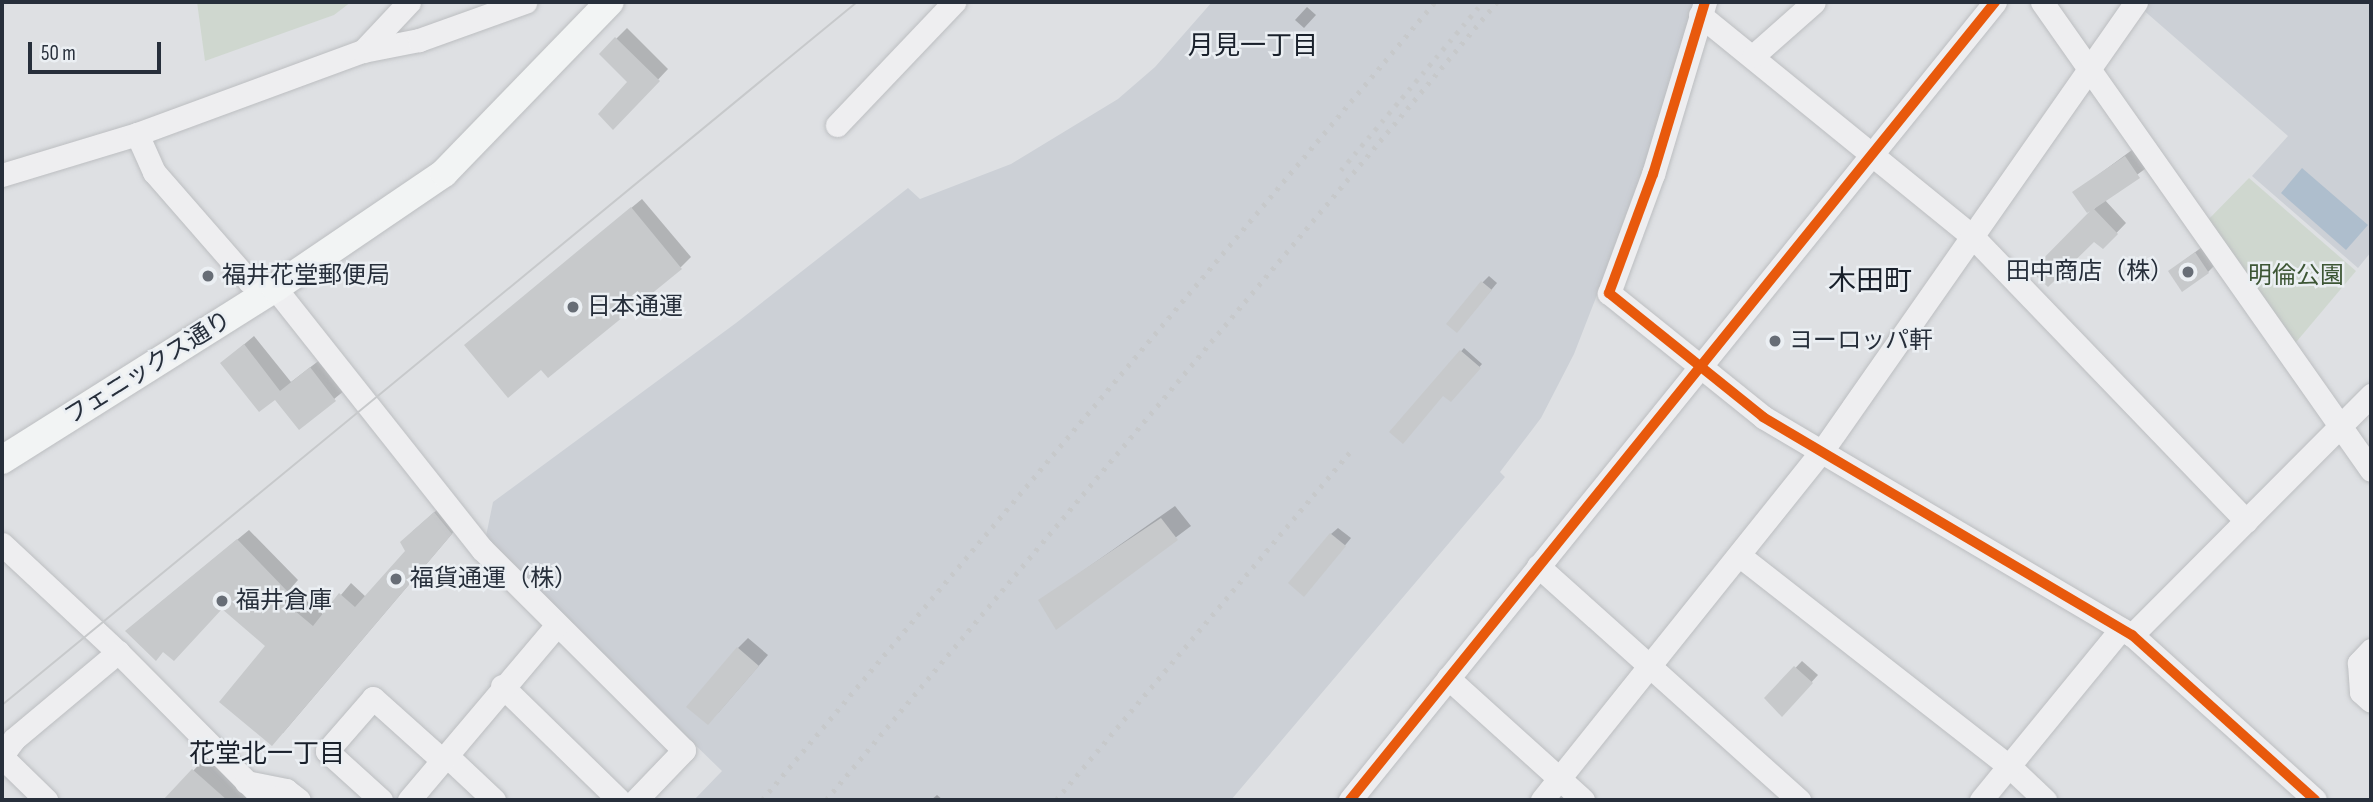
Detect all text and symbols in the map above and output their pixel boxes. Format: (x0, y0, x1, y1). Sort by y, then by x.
scale bar (32, 28, 164, 72)
district label: 月見一丁目 (1188, 31, 1318, 63)
text: 50 m (41, 41, 76, 66)
place label: 田中商店（株） (2006, 258, 2174, 286)
place label: 福井花堂郵便局 (222, 262, 390, 290)
park label: 明倫公園 (2248, 262, 2344, 290)
marker: 田中商店（株） (2180, 264, 2196, 280)
district label: 木田町 (1828, 265, 1912, 299)
marker: 福井花堂郵便局 (200, 268, 216, 284)
place label: 日本通運 (587, 293, 683, 321)
marker: 日本通運 (565, 299, 581, 315)
street label: フェニックス通り (59, 305, 237, 431)
place label: ヨーロッパ軒 (1789, 327, 1933, 355)
marker: ヨーロッパ軒 (1767, 333, 1783, 349)
place label: 福貨通運（株） (410, 565, 578, 593)
marker: 福貨通運（株） (388, 571, 404, 587)
place label: 福井倉庫 (236, 587, 332, 615)
marker: 福井倉庫 (214, 593, 230, 609)
district label: 花堂北一丁目 (189, 739, 345, 771)

